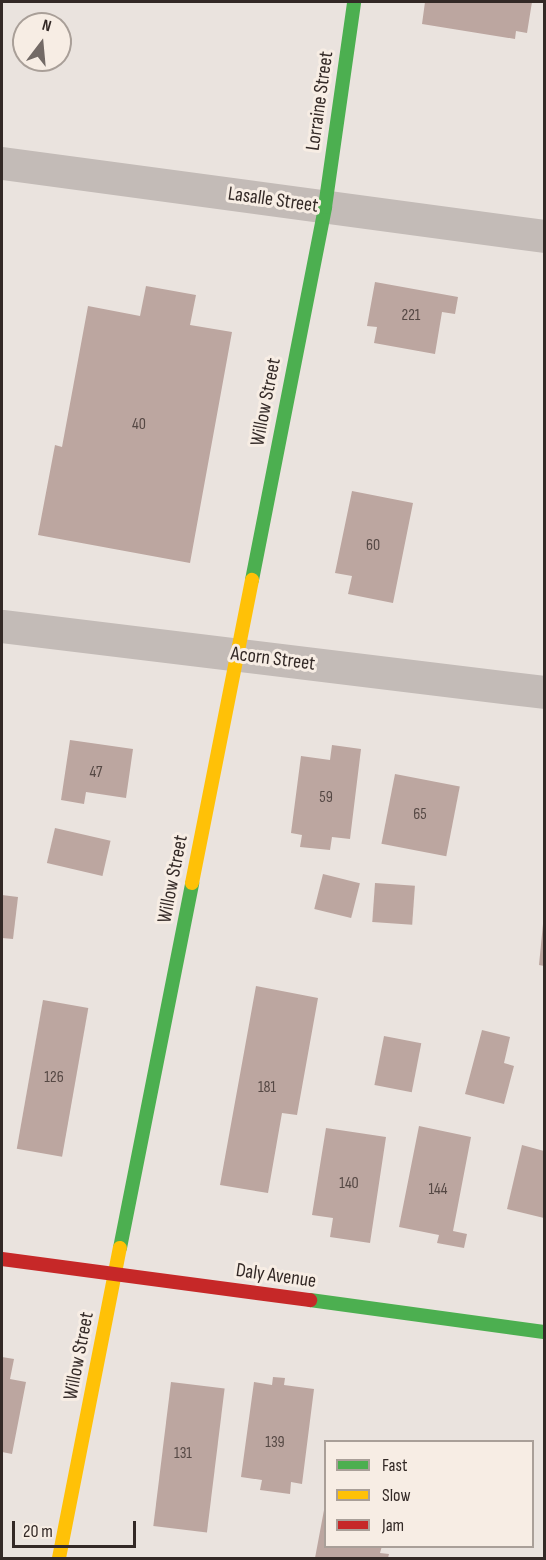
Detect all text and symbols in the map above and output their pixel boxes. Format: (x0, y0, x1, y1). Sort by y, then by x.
north arrow (12, 12, 72, 72)
text: N (40, 16, 53, 36)
street label: Lorraine Street (301, 50, 339, 152)
street label: Lasalle Street (226, 182, 320, 218)
house number: 221 (402, 306, 420, 326)
street label: Willow Street (246, 356, 286, 448)
house number: 40 (132, 415, 146, 435)
house number: 60 (366, 536, 380, 556)
street label: Acorn Street (229, 642, 317, 676)
house number: 47 (90, 763, 102, 783)
house number: 59 (319, 788, 333, 808)
house number: 65 (413, 805, 427, 825)
street label: Willow Street (153, 833, 193, 925)
house number: 126 (44, 1068, 64, 1088)
house number: 181 (258, 1078, 276, 1098)
house number: 140 (339, 1174, 359, 1194)
house number: 144 (428, 1180, 448, 1200)
street label: Daly Avenue (234, 1258, 318, 1294)
street label: Willow Street (59, 1310, 99, 1402)
house number: 139 (265, 1433, 285, 1453)
legend (324, 1440, 534, 1548)
house number: 131 (174, 1444, 192, 1464)
text: Fast (382, 1455, 407, 1476)
text: Slow (382, 1485, 411, 1506)
scale bar (15, 1509, 140, 1547)
text: Jam (382, 1515, 404, 1536)
text: 20 m (23, 1521, 53, 1542)

